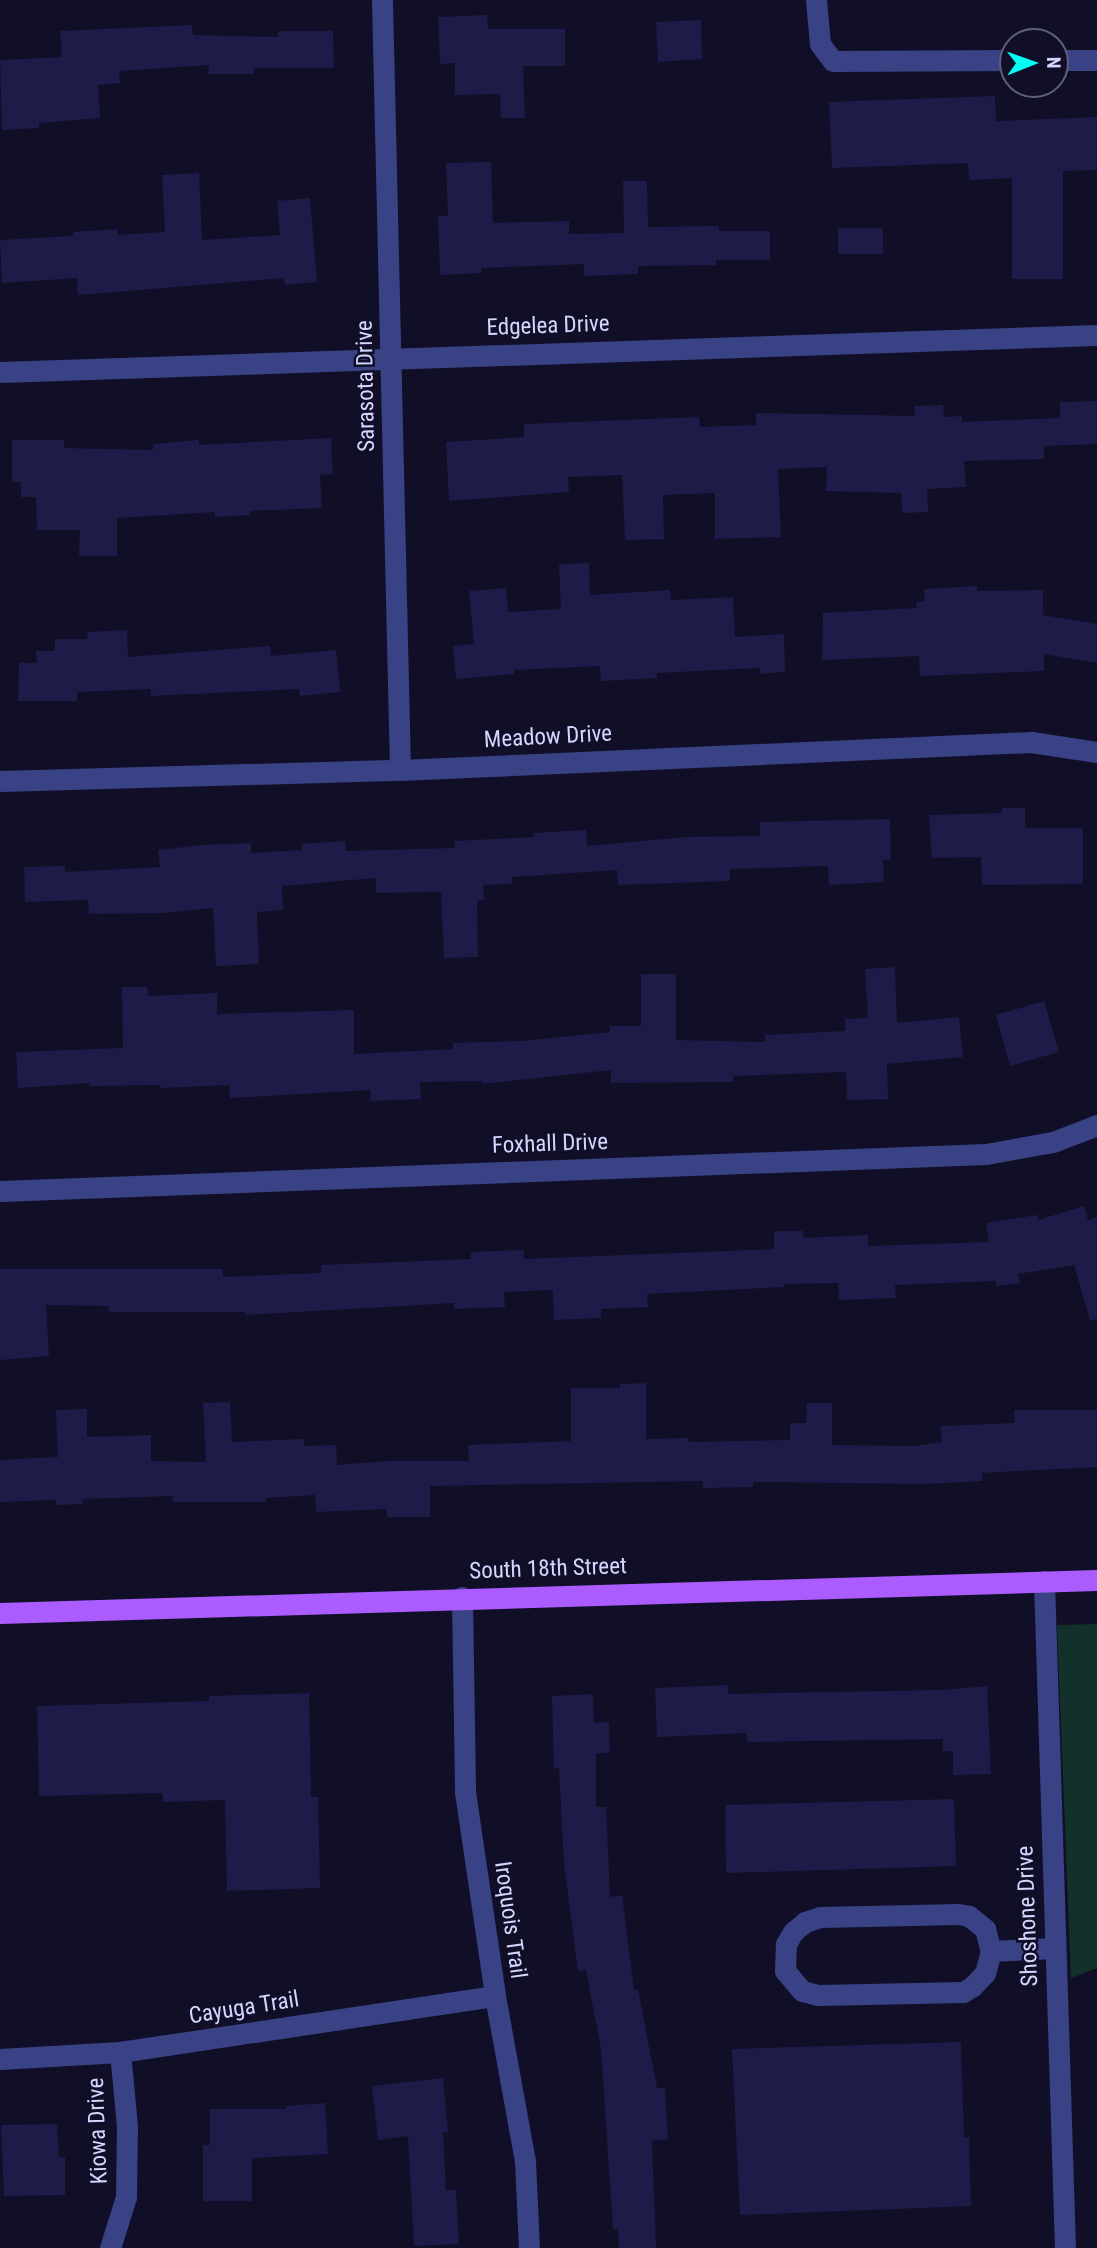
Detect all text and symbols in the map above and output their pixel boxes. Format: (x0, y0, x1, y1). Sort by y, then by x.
north arrow (999, 28, 1069, 98)
text: N (1042, 57, 1065, 69)
street label: Edgelea Drive (486, 310, 610, 342)
street label: Sarasota Drive (351, 320, 381, 452)
street label: Meadow Drive (483, 720, 613, 754)
street label: Foxhall Drive (492, 1128, 608, 1160)
street label: South 18th Street (469, 1552, 627, 1586)
street label: Shoshone Drive (1012, 1845, 1044, 1987)
street label: Iroquois Trail (488, 1859, 532, 1981)
street label: Cayuga Trail (187, 1986, 301, 2030)
street label: Kiowa Drive (82, 2077, 114, 2185)

